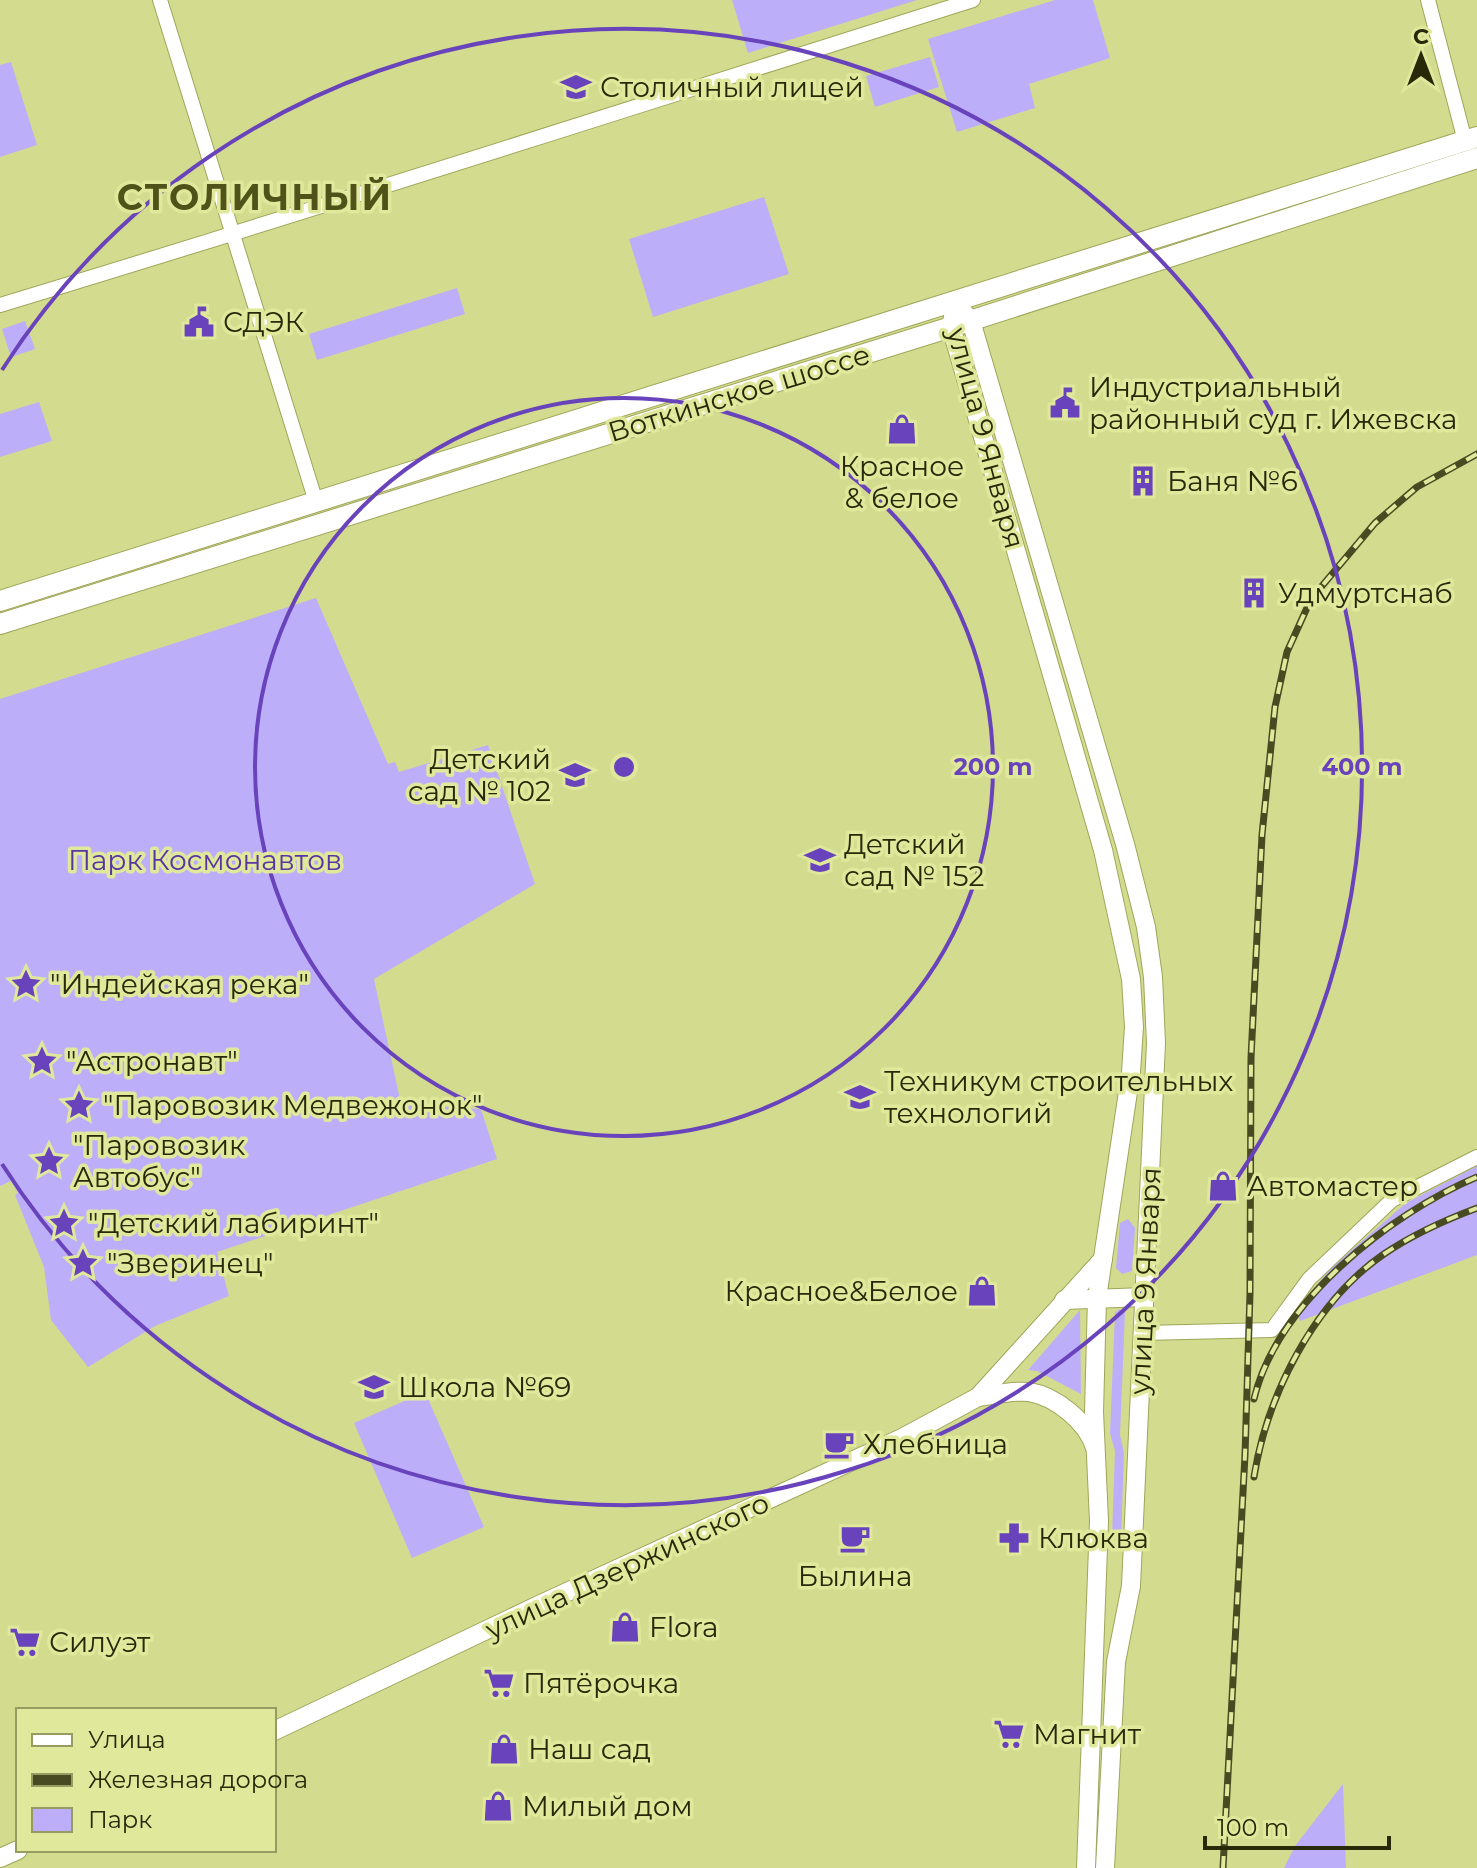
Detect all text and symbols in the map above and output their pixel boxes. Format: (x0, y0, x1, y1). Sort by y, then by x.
north arrow (1381, 16, 1461, 96)
text: С (1413, 23, 1429, 50)
school or university icon: Столичный лицей (559, 70, 593, 104)
place label: Столичный лицей (600, 70, 864, 104)
district label: СТОЛИЧНЫЙ (117, 175, 393, 219)
public building icon: СДЭК (182, 305, 216, 339)
place label: СДЭК (223, 305, 305, 339)
street label: улица 9 Января (940, 323, 1032, 552)
street label: Воткинское шоссе (604, 337, 874, 449)
place label: Индустриальный районный суд г. Ижевска (1089, 370, 1457, 436)
public building icon: Индустриальный районный суд г. Ижевска (1048, 386, 1082, 420)
shop icon: Красное & белое (885, 412, 919, 446)
place label: Красное & белое (840, 449, 964, 515)
building icon: Баня №6 (1126, 464, 1160, 498)
place label: Баня №6 (1167, 464, 1298, 498)
building icon: Удмуртснаб (1237, 576, 1271, 610)
place label: Удмуртснаб (1278, 576, 1453, 610)
place label: Детский сад № 102 (408, 742, 551, 808)
text: 200 m (954, 752, 1032, 781)
text: 400 m (1321, 752, 1403, 781)
centre of rings (610, 753, 638, 781)
school or university icon: Детский сад № 102 (558, 758, 592, 792)
place label: Детский сад № 152 (844, 827, 984, 893)
park label: Парк Космонавтов (68, 843, 342, 877)
school or university icon: Детский сад № 152 (803, 843, 837, 877)
place icon: "Индейская река" (9, 967, 43, 1001)
place label: "Индейская река" (50, 967, 309, 1001)
place icon: "Астронавт" (25, 1044, 59, 1078)
place label: "Астронавт" (66, 1044, 238, 1078)
place label: Техникум строительных технологий (884, 1064, 1233, 1130)
school or university icon: Техникум строительных технологий (843, 1080, 877, 1114)
place icon: "Паровозик Медвежонок" (62, 1088, 96, 1122)
place label: "Паровозик Медвежонок" (103, 1088, 483, 1122)
place label: "Паровозик Автобус" (73, 1128, 245, 1194)
place icon: "Паровозик Автобус" (32, 1144, 66, 1178)
street label: улица 9 Января (1122, 1166, 1168, 1397)
shop icon: Автомастер (1206, 1169, 1240, 1203)
place label: Автомастер (1247, 1169, 1418, 1203)
place icon: "Детский лабиринт" (47, 1206, 81, 1240)
place label: "Детский лабиринт" (88, 1206, 379, 1240)
place icon: "Зверинец" (66, 1246, 100, 1280)
place label: "Зверинец" (107, 1246, 273, 1280)
place label: Красное&Белое (725, 1274, 958, 1308)
shop icon: Красное&Белое (965, 1274, 999, 1308)
school or university icon: Школа №69 (357, 1370, 391, 1404)
place label: Школа №69 (398, 1370, 571, 1404)
cafe icon: Хлебница (822, 1427, 856, 1461)
place label: Хлебница (863, 1427, 1008, 1461)
street label: улица Дзержинского (479, 1485, 774, 1647)
cafe icon: Былина (838, 1521, 872, 1555)
pharmacy icon: Клюква (997, 1521, 1031, 1555)
place label: Клюква (1038, 1521, 1149, 1555)
place label: Былина (798, 1559, 912, 1593)
shop icon: Flora (608, 1610, 642, 1644)
place label: Flora (649, 1610, 718, 1644)
supermarket icon: Силуэт (8, 1625, 42, 1659)
place label: Силуэт (49, 1625, 151, 1659)
supermarket icon: Пятёрочка (482, 1666, 516, 1700)
place label: Пятёрочка (523, 1666, 679, 1700)
legend (16, 1708, 276, 1852)
supermarket icon: Магнит (992, 1717, 1026, 1751)
place label: Магнит (1033, 1717, 1142, 1751)
text: Улица (88, 1725, 166, 1754)
shop icon: Наш сад (487, 1732, 521, 1766)
place label: Наш сад (528, 1732, 651, 1766)
text: Железная дорога (88, 1765, 308, 1794)
shop icon: Милый дом (481, 1789, 515, 1823)
place label: Милый дом (522, 1789, 693, 1823)
scale bar (1205, 1800, 1389, 1850)
text: Парк (88, 1805, 152, 1834)
text: 100 m (1217, 1813, 1289, 1842)

